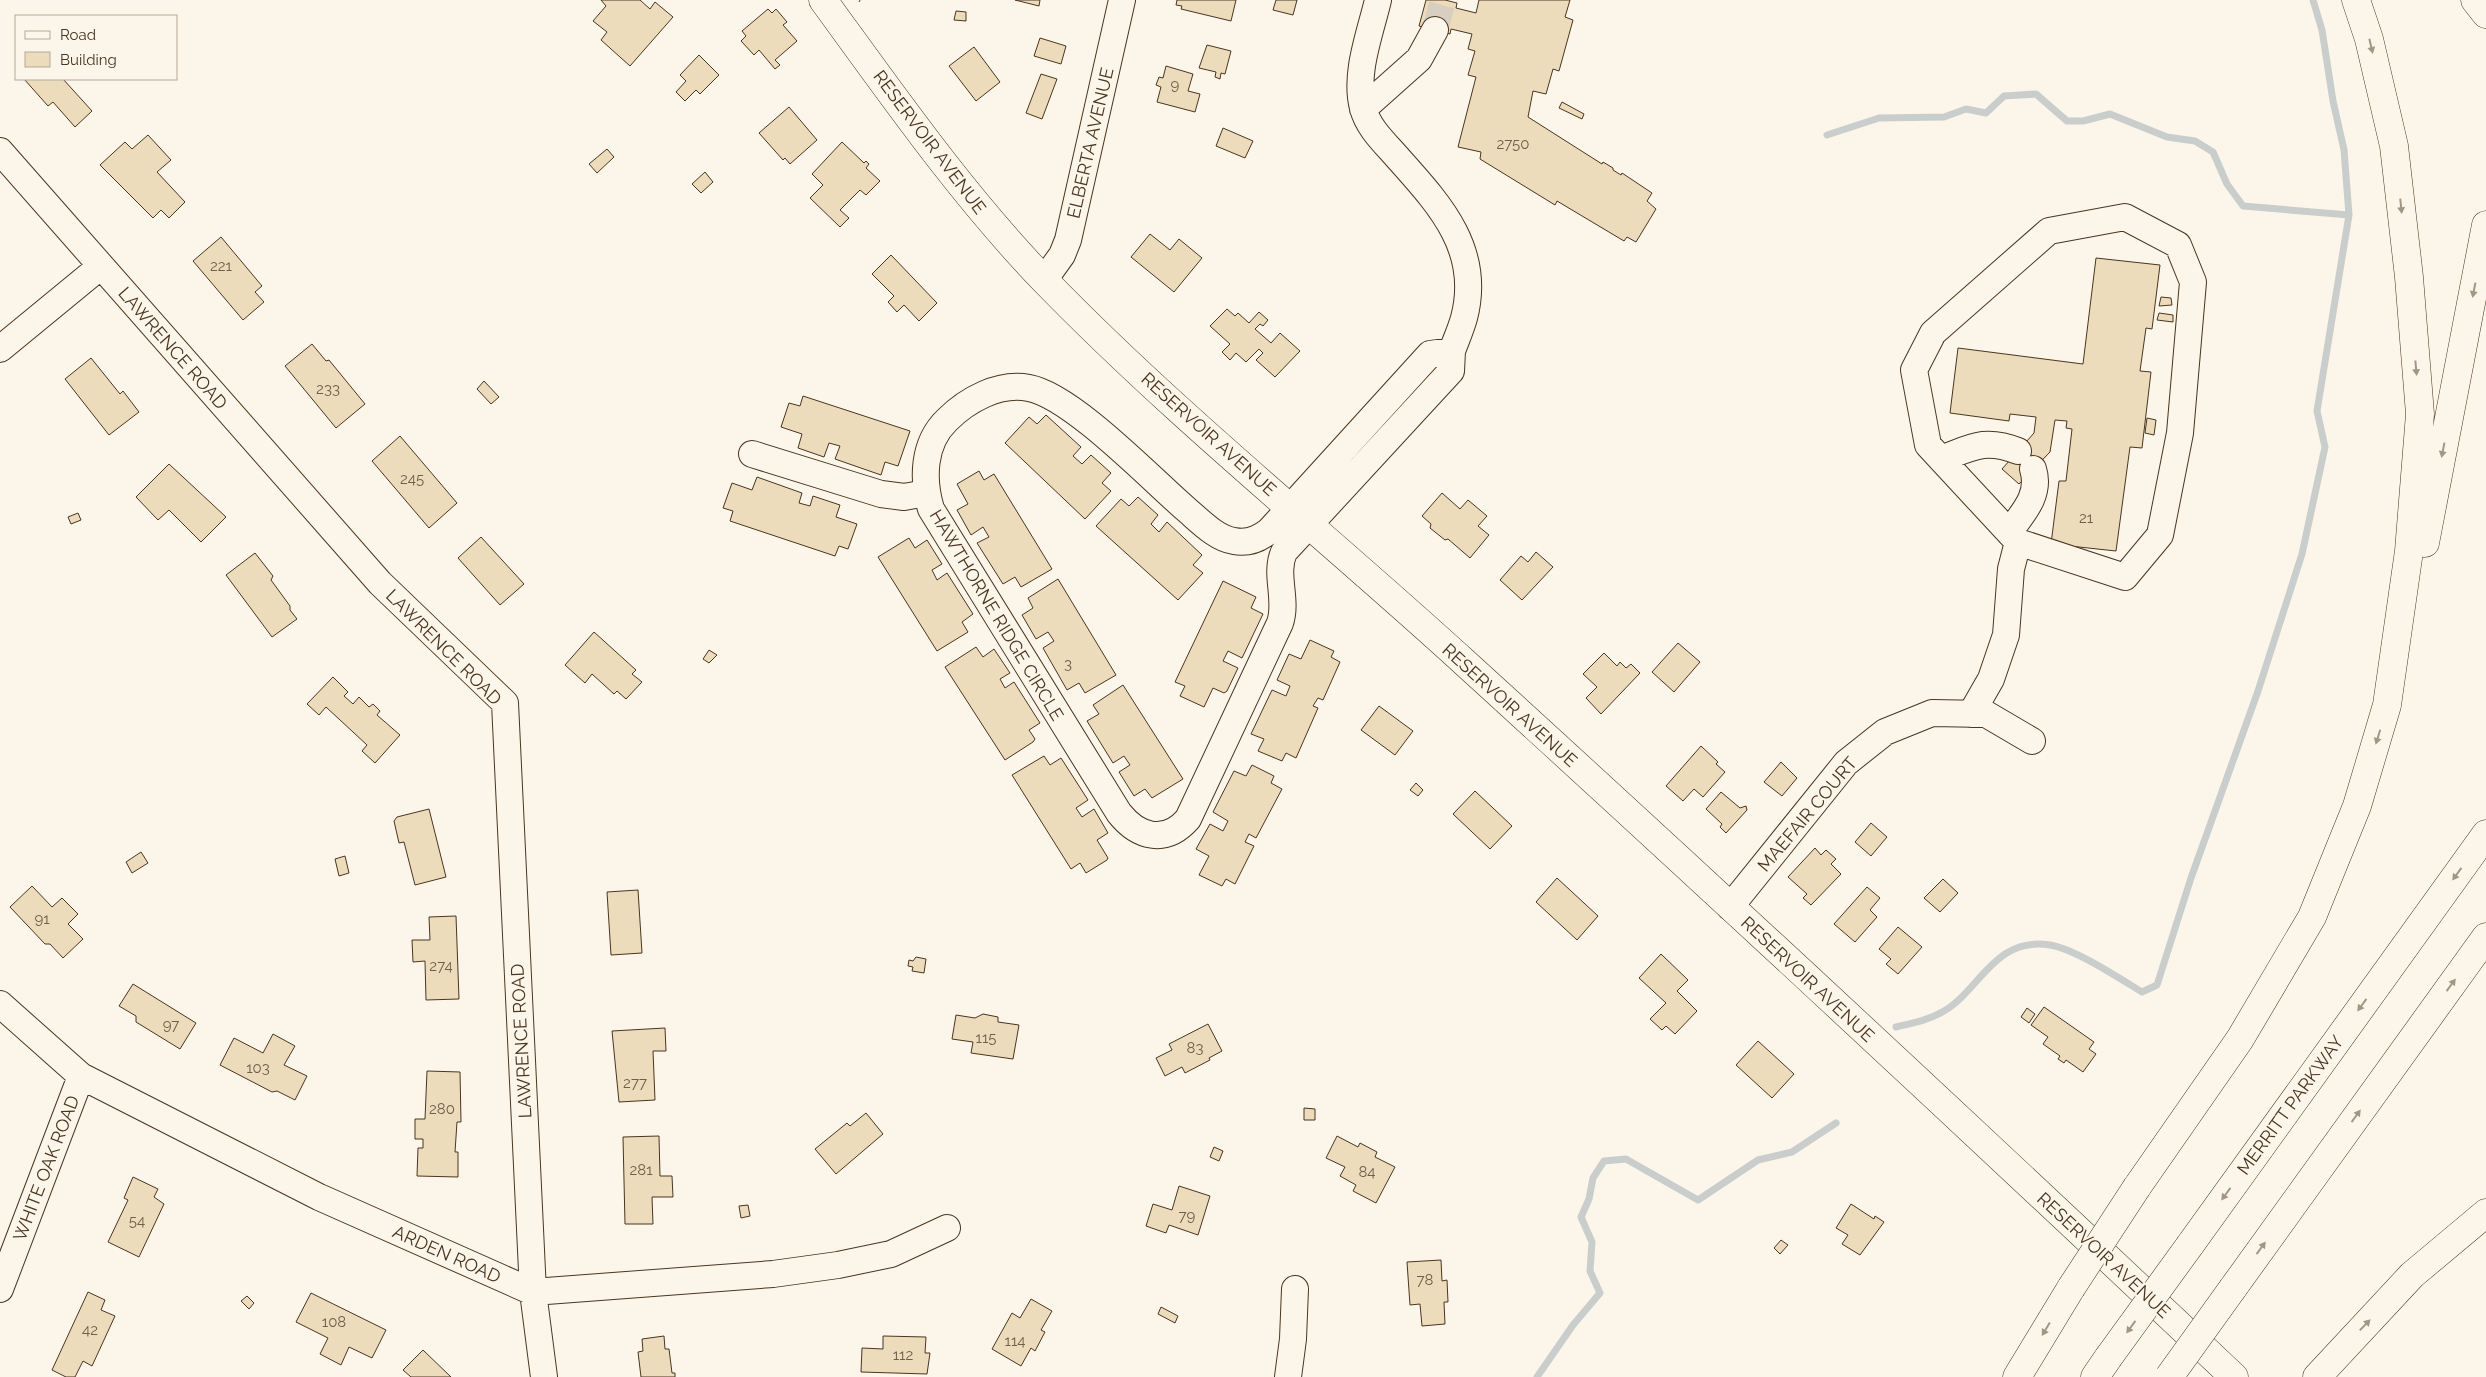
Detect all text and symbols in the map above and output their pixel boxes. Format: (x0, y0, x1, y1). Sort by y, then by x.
legend (15, 15, 178, 80)
text: Road (60, 26, 96, 44)
one-way arrow (2367, 39, 2375, 54)
text: Building (60, 51, 117, 69)
street label: ELBERTA AVENUE (1062, 65, 1118, 220)
street label: RESERVOIR AVENUE (869, 66, 991, 218)
house number: 9 (1171, 76, 1180, 94)
house number: 2750 (1497, 135, 1529, 153)
one-way arrow (2397, 198, 2405, 214)
house number: 221 (210, 257, 233, 275)
street label: LAWRENCE ROAD (114, 283, 232, 413)
one-way arrow (2469, 283, 2477, 299)
one-way arrow (2412, 360, 2420, 376)
street label: RESERVOIR AVENUE (1137, 368, 1281, 500)
house number: 233 (316, 380, 340, 398)
one-way arrow (2439, 442, 2447, 457)
house number: 245 (400, 470, 424, 488)
street label: HAWTHORNE RIDGE CIRCLE (926, 506, 1068, 724)
house number: 21 (2079, 509, 2094, 527)
street label: LAWRENCE ROAD (382, 585, 506, 709)
street label: RESERVOIR AVENUE (1438, 639, 1582, 771)
house number: 3 (1064, 655, 1072, 673)
one-way arrow (2374, 729, 2382, 744)
street label: MAEFAIR COURT (1753, 752, 1861, 876)
one-way arrow (2452, 867, 2462, 881)
house number: 91 (34, 910, 50, 928)
street label: RESERVOIR AVENUE (1737, 912, 1879, 1046)
house number: 274 (429, 957, 453, 975)
street label: LAWRENCE ROAD (506, 963, 536, 1119)
one-way arrow (2446, 979, 2457, 992)
one-way arrow (2357, 998, 2367, 1012)
house number: 97 (163, 1016, 179, 1034)
house number: 115 (975, 1029, 997, 1047)
street label: MERRITT PARKWAY (2232, 1031, 2348, 1179)
house number: 83 (1187, 1039, 1203, 1057)
house number: 103 (246, 1059, 270, 1077)
house number: 277 (623, 1074, 647, 1092)
street label: WHITE OAK ROAD (9, 1092, 83, 1244)
house number: 280 (429, 1100, 455, 1118)
one-way arrow (2351, 1110, 2361, 1123)
house number: 281 (629, 1161, 653, 1179)
house number: 84 (1358, 1163, 1376, 1181)
one-way arrow (2221, 1187, 2231, 1201)
street label: RESERVOIR AVENUE (2033, 1188, 2175, 1322)
house number: 79 (1179, 1207, 1196, 1225)
house number: 54 (129, 1212, 145, 1230)
street label: ARDEN ROAD (390, 1221, 504, 1287)
one-way arrow (2256, 1241, 2266, 1255)
house number: 78 (1417, 1271, 1434, 1289)
house number: 108 (322, 1313, 346, 1331)
one-way arrow (2359, 1319, 2371, 1331)
one-way arrow (2125, 1320, 2136, 1333)
house number: 42 (82, 1321, 98, 1339)
one-way arrow (2041, 1323, 2050, 1336)
house number: 114 (1004, 1332, 1026, 1350)
house number: 112 (893, 1346, 914, 1364)

